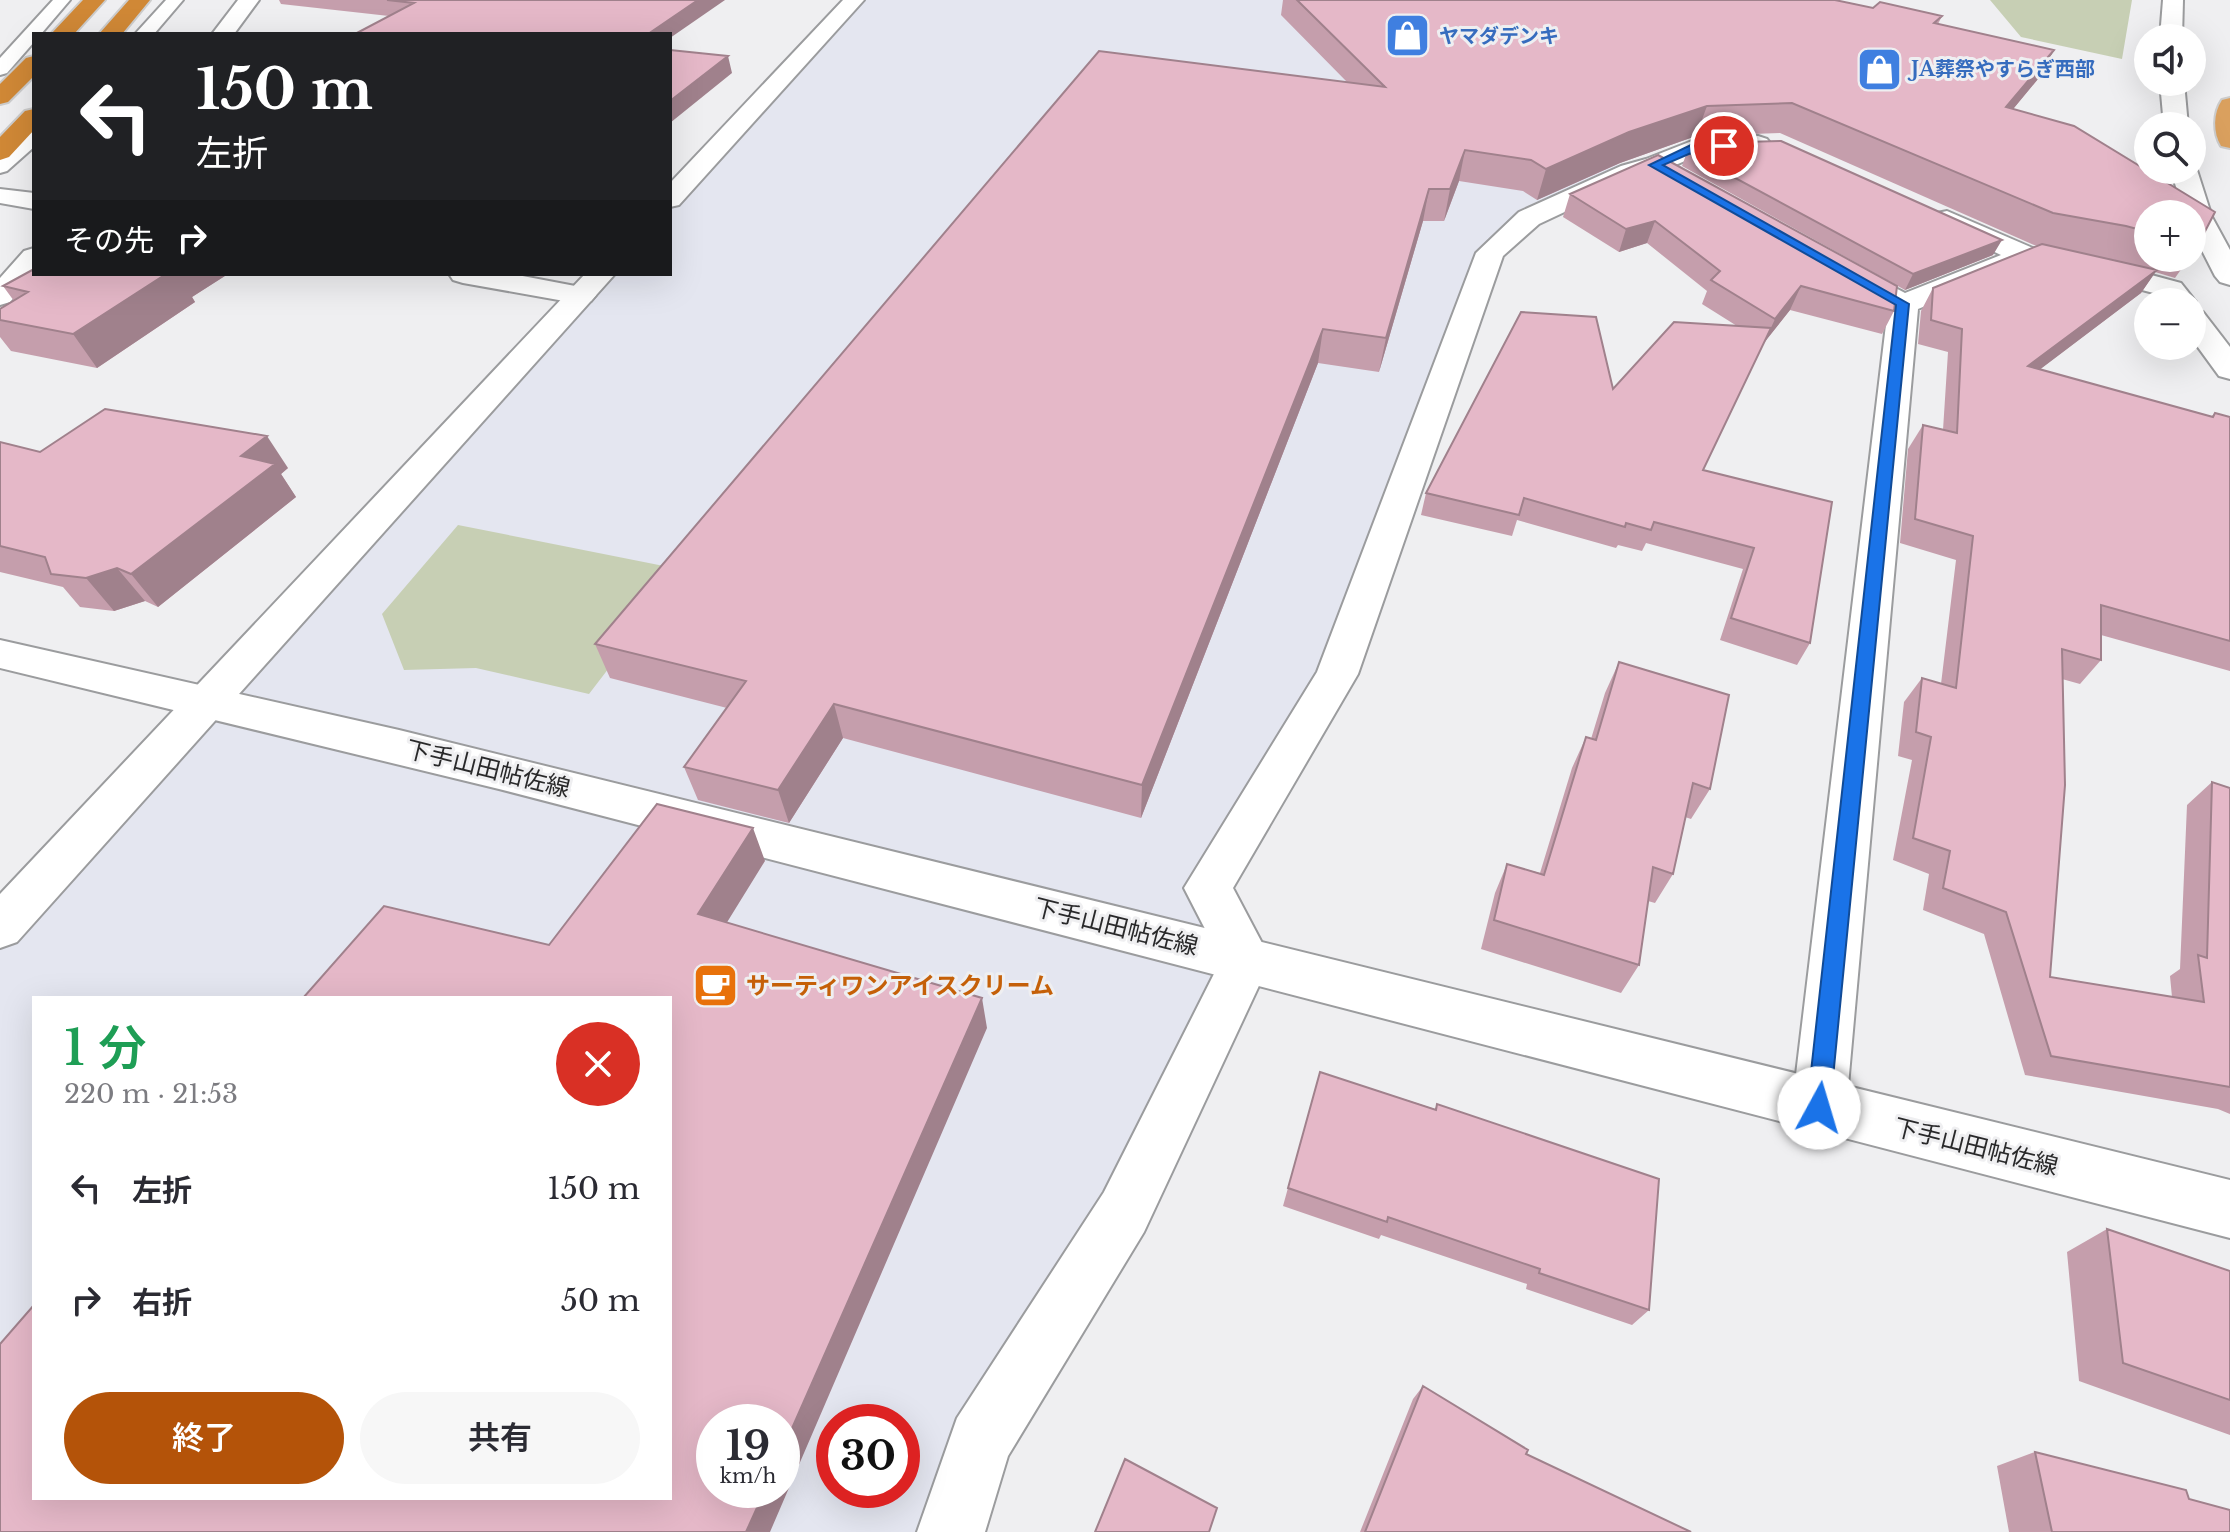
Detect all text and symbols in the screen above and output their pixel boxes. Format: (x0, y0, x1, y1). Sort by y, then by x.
shop icon: ヤマダデンキ (1384, 12, 1432, 60)
place label: ヤマダデンキ (1439, 24, 1559, 48)
map controls (2134, 24, 2206, 360)
button: sound (2134, 24, 2206, 96)
shop icon: JA葬祭やすらぎ西部 (1856, 45, 1904, 93)
text: 150 m (196, 55, 373, 124)
place label: JA葬祭やすらぎ西部 (1907, 57, 2095, 81)
icon: left (64, 64, 168, 168)
pin (1690, 112, 1758, 180)
button: search (2134, 112, 2206, 184)
icon: arrive (1702, 124, 1746, 168)
text: 左折 (196, 131, 268, 176)
button: + (2134, 200, 2206, 272)
icon: right (170, 216, 214, 260)
text: その先 (64, 222, 154, 259)
button: − (2134, 288, 2206, 360)
street label: 下手山田帖佐線 (403, 734, 573, 803)
street label: 下手山田帖佐線 (1031, 892, 1201, 961)
cafe icon: サーティワンアイスクリーム (691, 962, 739, 1010)
place label: サーティワンアイスクリーム (746, 971, 1054, 1000)
text: 1 分 (64, 1018, 146, 1078)
button: close (556, 1022, 640, 1106)
position arrow (1777, 1066, 1861, 1150)
text: 220 m · 21:53 (64, 1078, 238, 1110)
street label: 下手山田帖佐線 (1891, 1112, 2061, 1181)
icon: left (64, 1166, 108, 1210)
text: 150 m (547, 1170, 640, 1207)
text: 左折 (132, 1172, 192, 1209)
icon: right (64, 1278, 108, 1322)
text: 50 m (561, 1282, 640, 1319)
text: 右折 (132, 1284, 192, 1321)
button: 終了 (64, 1392, 344, 1484)
button: 共有 (360, 1392, 640, 1484)
speed limit sign: 30 (816, 1404, 920, 1508)
text: 19 (726, 1421, 770, 1471)
text: km/h (720, 1464, 776, 1488)

